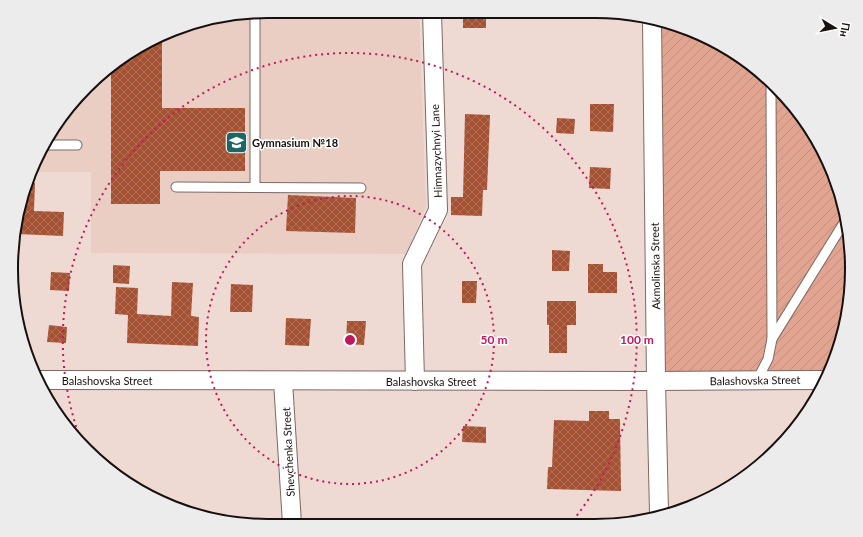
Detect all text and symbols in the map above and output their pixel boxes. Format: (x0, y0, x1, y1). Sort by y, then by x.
north arrow (815, 8, 855, 48)
text: Пн (838, 22, 853, 38)
street label: Himnazychnyi Lane (428, 104, 444, 198)
school or university icon: Gymnasium №18 (223, 129, 249, 155)
place label: Gymnasium №18 (252, 136, 338, 149)
street label: Akmolinska Street (648, 222, 662, 310)
text: 50 m (481, 332, 507, 347)
text: 100 m (620, 332, 654, 347)
centre of rings (343, 333, 357, 347)
street label: Balashovska Street (710, 373, 801, 387)
street label: Balashovska Street (62, 374, 152, 387)
street label: Balashovska Street (386, 375, 476, 388)
street label: Shevchenka Street (279, 407, 297, 497)

